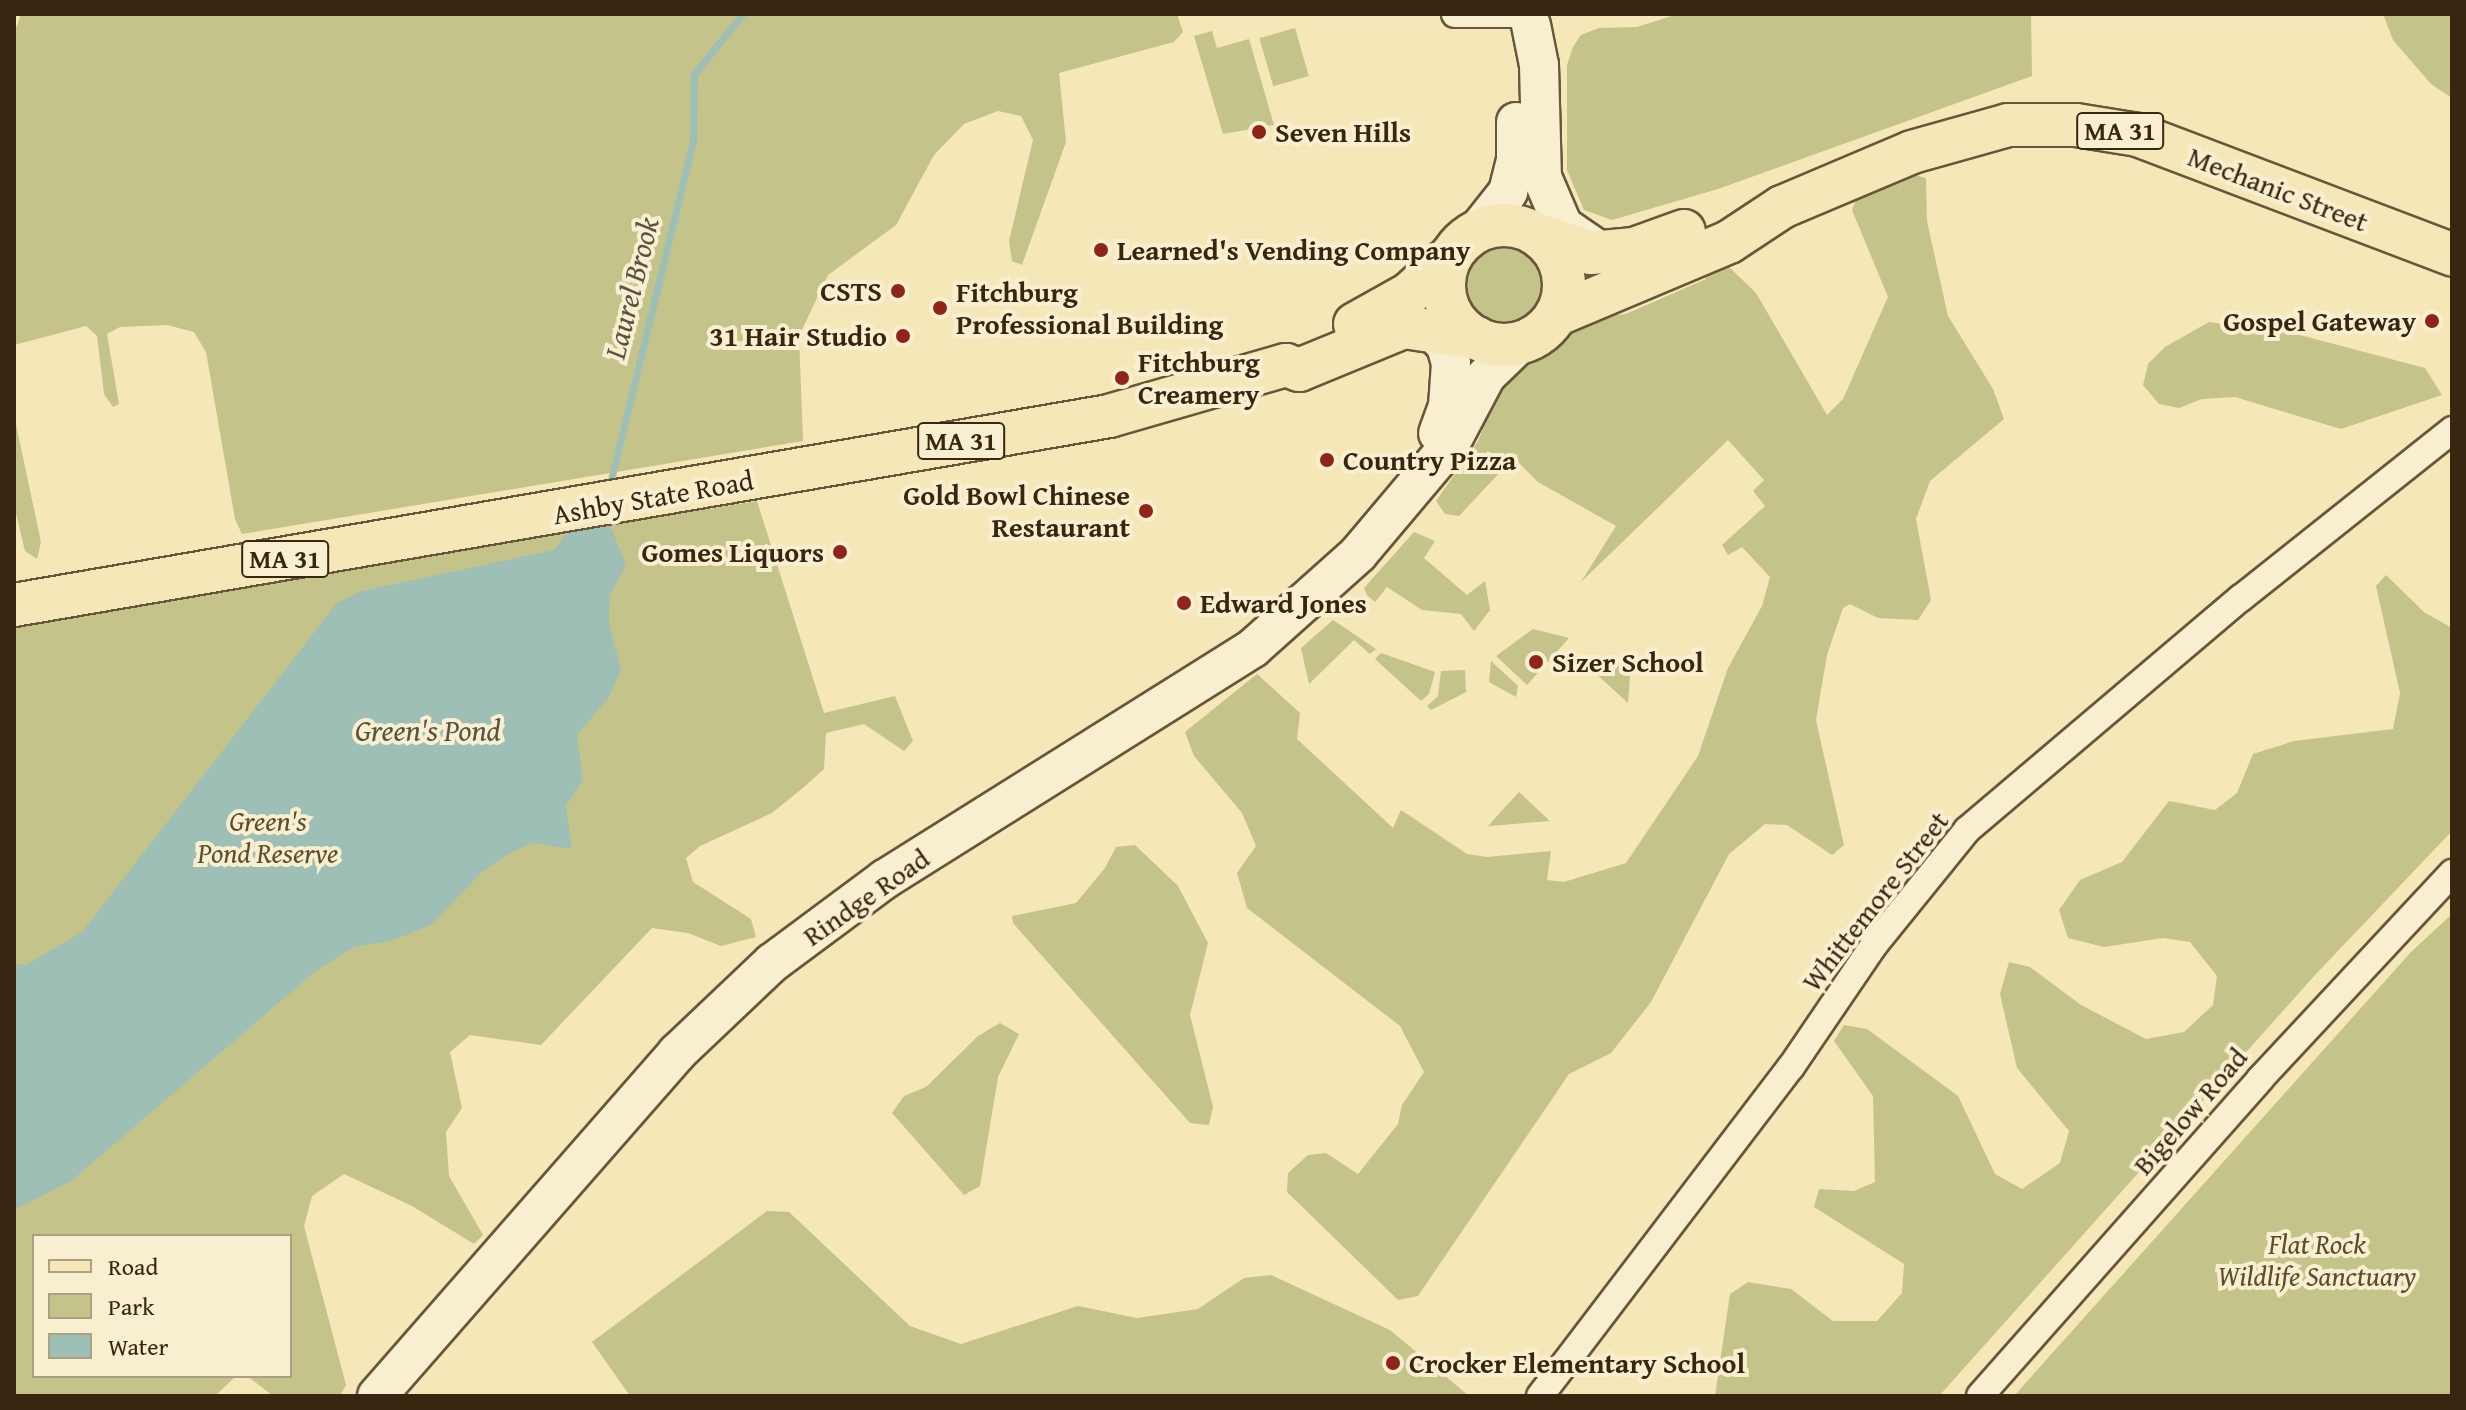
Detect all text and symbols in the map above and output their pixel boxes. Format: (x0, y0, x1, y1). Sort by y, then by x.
road number: MA 31 (2076, 109, 2164, 153)
place label: Seven Hills (1275, 115, 1411, 149)
marker: Seven Hills (1250, 123, 1268, 141)
street label: Mechanic Street (2183, 139, 2373, 239)
water label: Laurel Brook (596, 214, 666, 362)
place label: Learned's Vending Company (1117, 233, 1470, 267)
marker: Learned's Vending Company (1092, 241, 1110, 259)
place label: CSTS (820, 274, 882, 308)
place label: Fitchburg Professional Building (956, 275, 1223, 341)
marker: CSTS (889, 282, 907, 300)
marker: Fitchburg Professional Building (931, 299, 949, 317)
place label: Gospel Gateway (2223, 304, 2416, 338)
marker: Gospel Gateway (2423, 312, 2441, 330)
place label: 31 Hair Studio (709, 319, 887, 353)
marker: 31 Hair Studio (894, 327, 912, 345)
place label: Fitchburg Creamery (1138, 345, 1260, 411)
marker: Fitchburg Creamery (1113, 369, 1131, 387)
road number: MA 31 (917, 419, 1005, 463)
place label: Country Pizza (1343, 443, 1516, 477)
marker: Country Pizza (1318, 451, 1336, 469)
street label: Ashby State Road (550, 463, 756, 531)
place label: Gold Bowl Chinese Restaurant (903, 478, 1130, 544)
marker: Gold Bowl Chinese Restaurant (1137, 502, 1155, 520)
place label: Gomes Liquors (641, 535, 824, 569)
road number: MA 31 (241, 537, 329, 581)
marker: Gomes Liquors (831, 543, 849, 561)
place label: Edward Jones (1200, 586, 1367, 620)
marker: Edward Jones (1175, 594, 1193, 612)
place label: Sizer School (1552, 645, 1704, 679)
marker: Sizer School (1527, 653, 1545, 671)
water label: Green's Pond (355, 712, 501, 748)
park label: Green's Pond Reserve (198, 804, 338, 870)
street label: Whittemore Street (1794, 804, 1956, 998)
street label: Rindge Road (796, 841, 936, 953)
street label: Bigelow Road (2126, 1041, 2254, 1181)
park label: Flat Rock Wildlife Sanctuary (2218, 1227, 2416, 1293)
legend (32, 1234, 292, 1378)
text: Road (108, 1249, 158, 1284)
text: Park (108, 1289, 154, 1324)
text: Water (108, 1329, 168, 1364)
place label: Crocker Elementary School (1409, 1346, 1745, 1380)
marker: Crocker Elementary School (1384, 1354, 1402, 1372)

